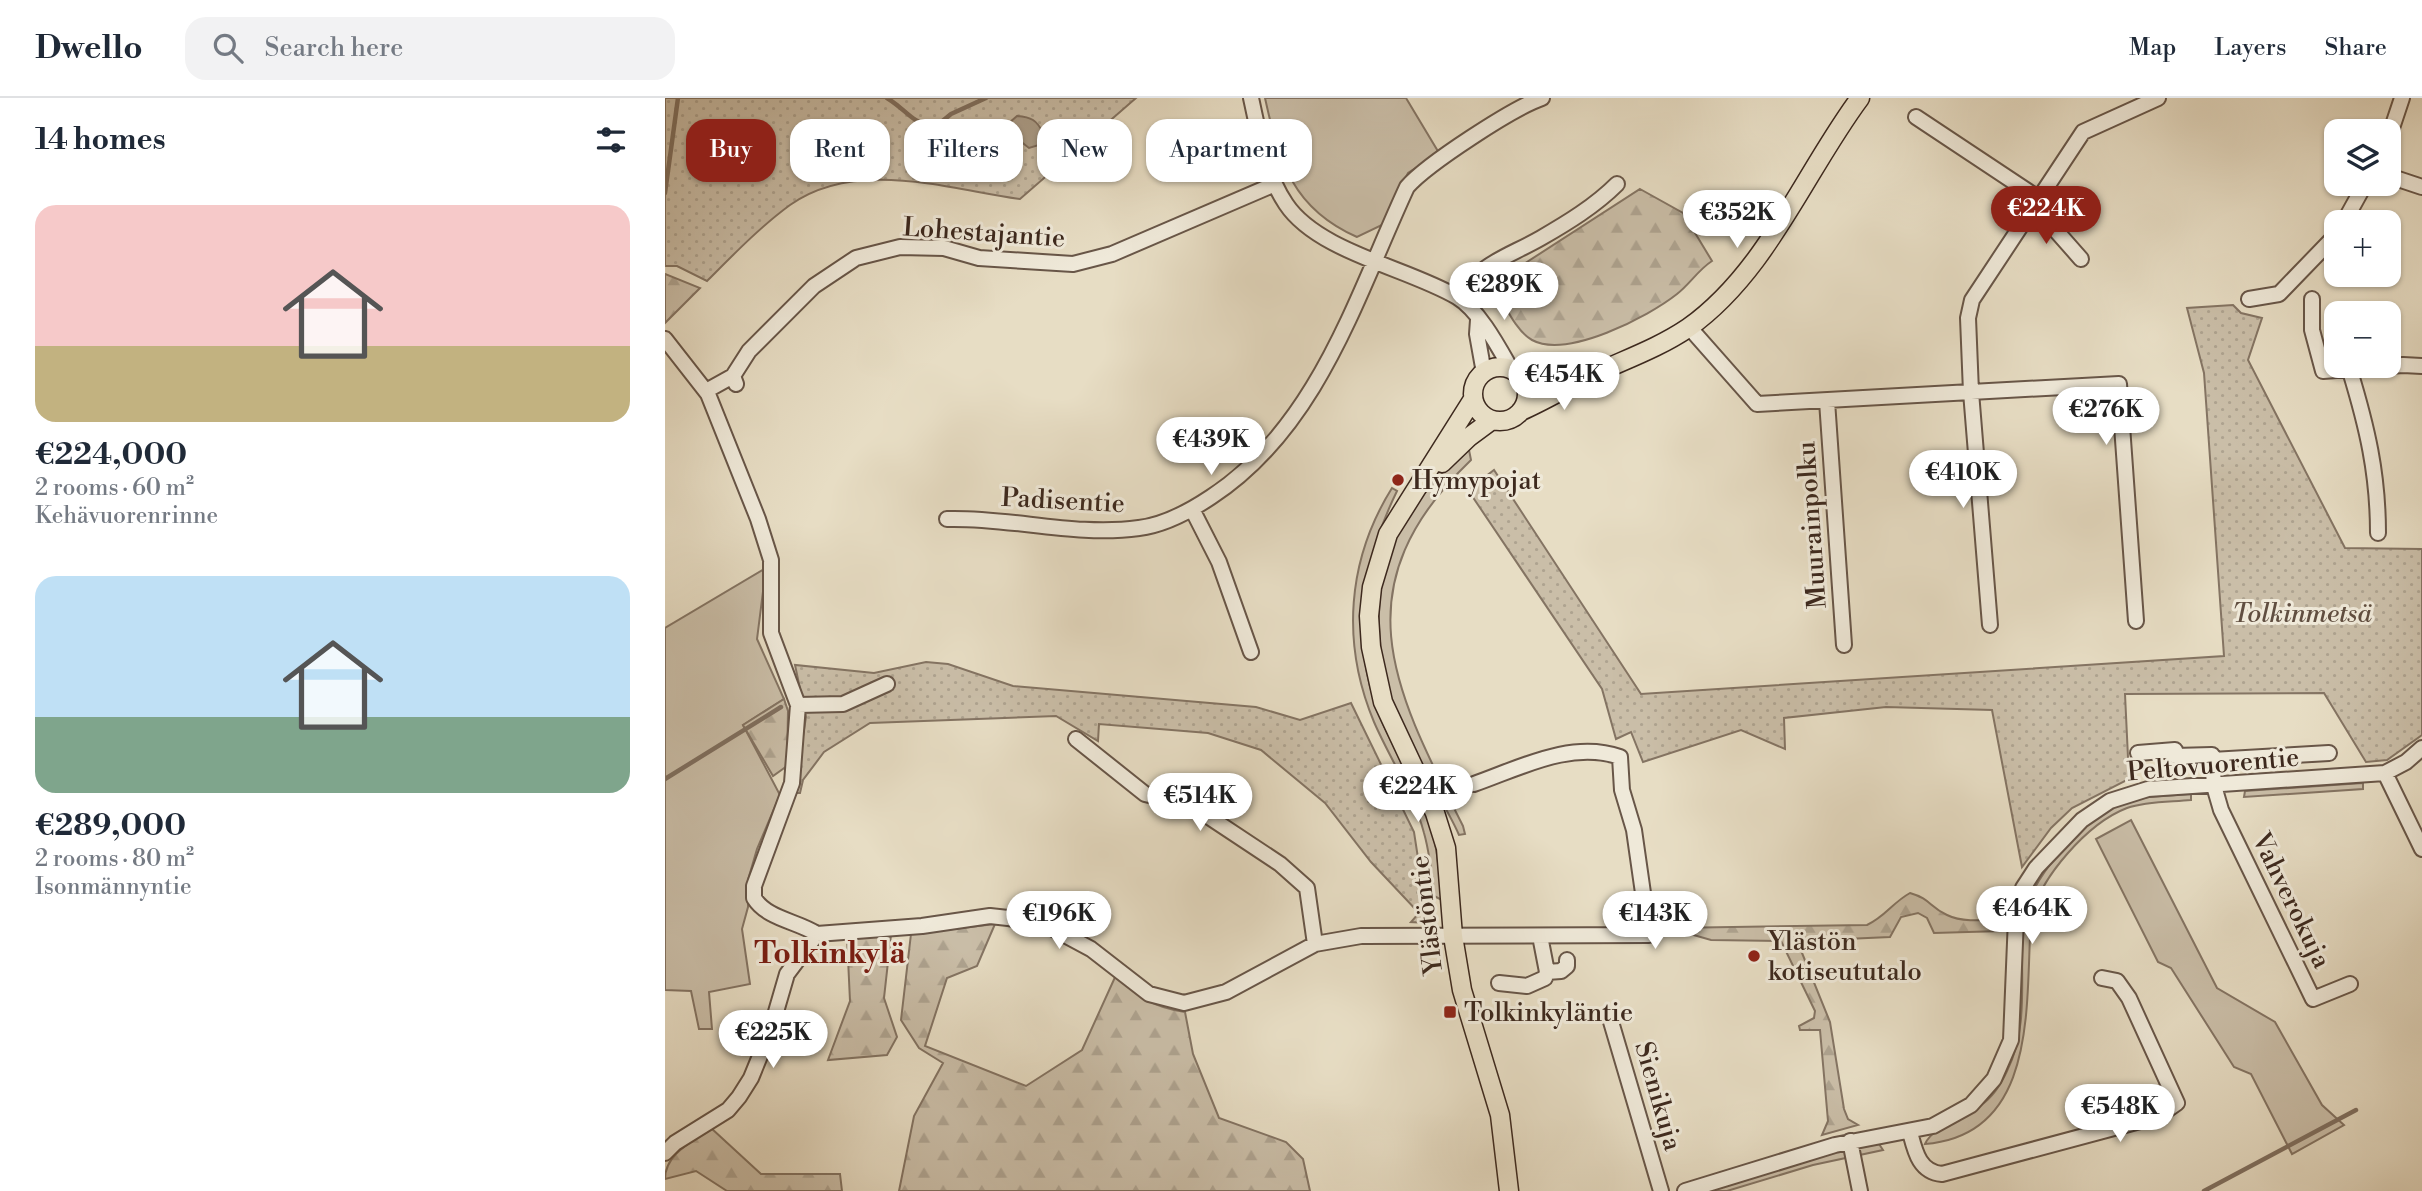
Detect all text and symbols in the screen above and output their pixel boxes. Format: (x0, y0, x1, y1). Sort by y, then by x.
search box (185, 17, 675, 80)
text: Dwello (35, 28, 143, 69)
icon: search (209, 29, 247, 67)
text: Search here (265, 32, 403, 64)
text: Map (2129, 33, 2176, 63)
text: Layers (2214, 33, 2286, 63)
text: Share (2324, 33, 2387, 63)
chip: Buy (686, 119, 776, 182)
chip: Rent (790, 119, 890, 182)
chip: Filters (904, 119, 1023, 182)
chip: New (1037, 119, 1132, 182)
chip: Apartment (1146, 119, 1312, 182)
map controls (2324, 119, 2401, 378)
button: layers (2324, 119, 2401, 196)
text: 14 homes (35, 121, 166, 159)
icon: filters (592, 121, 630, 159)
pin: €224K (1997, 186, 2095, 246)
pin: €352K (1688, 190, 1786, 250)
text: €224K (2007, 195, 2085, 223)
text: €352K (1699, 199, 1775, 227)
button: + (2324, 210, 2401, 287)
street label: Lohestajantie (902, 211, 1066, 255)
icon: home (270, 251, 396, 377)
pin: €289K (1455, 262, 1553, 322)
text: €289K (1465, 271, 1543, 299)
button: − (2324, 301, 2401, 378)
pin: €454K (1515, 352, 1613, 412)
text: €454K (1524, 361, 1604, 389)
pin: €276K (2057, 388, 2155, 447)
text: €276K (2069, 396, 2143, 424)
pin: €439K (1162, 418, 1260, 477)
text: €439K (1172, 426, 1250, 454)
text: €224,000 (35, 436, 187, 474)
street label: Muurainpolku (1790, 440, 1834, 610)
pin: €410K (1914, 450, 2012, 510)
text: €410K (1925, 459, 2001, 487)
place label: Hymypojat (1412, 465, 1541, 497)
marker: Hymypojat (1390, 472, 1406, 488)
text: 2 rooms · 60 m² (35, 474, 194, 502)
street label: Padisentie (1000, 482, 1126, 520)
text: Kehävuorenrinne (35, 502, 218, 530)
park label: Tolkinmetsä (2232, 598, 2372, 630)
icon: home (270, 622, 396, 748)
street label: Peltovuorentie (2126, 742, 2301, 788)
pin: €224K (1369, 764, 1467, 824)
text: €224K (1379, 773, 1457, 801)
pin: €514K (1151, 774, 1249, 833)
text: €514K (1163, 782, 1237, 810)
text: €289,000 (35, 807, 186, 845)
street label: Vahverokuja (2244, 826, 2338, 974)
text: 2 rooms · 80 m² (35, 845, 194, 873)
street label: Ylästöntie (1404, 854, 1450, 978)
text: Isonmännyntie (35, 873, 192, 901)
pin: €464K (1983, 886, 2081, 946)
pin: €196K (1010, 892, 1108, 951)
pin: €143K (1606, 892, 1704, 951)
text: €464K (1992, 895, 2072, 923)
text: €196K (1022, 900, 1096, 928)
text: €143K (1619, 900, 1691, 928)
place label: Ylästön kotiseututalo (1766, 926, 1922, 988)
district label: Tolkinkylä (754, 935, 906, 973)
marker: Ylästön kotiseututalo (1746, 948, 1762, 964)
place label: Tolkinkyläntie (1464, 997, 1633, 1029)
marker: Tolkinkyläntie (1442, 1004, 1458, 1020)
pin: €225K (724, 1010, 822, 1070)
text: €225K (735, 1019, 811, 1047)
street label: Sienikuja (1627, 1038, 1689, 1155)
pin: €548K (2071, 1084, 2169, 1144)
text: €548K (2081, 1093, 2159, 1121)

